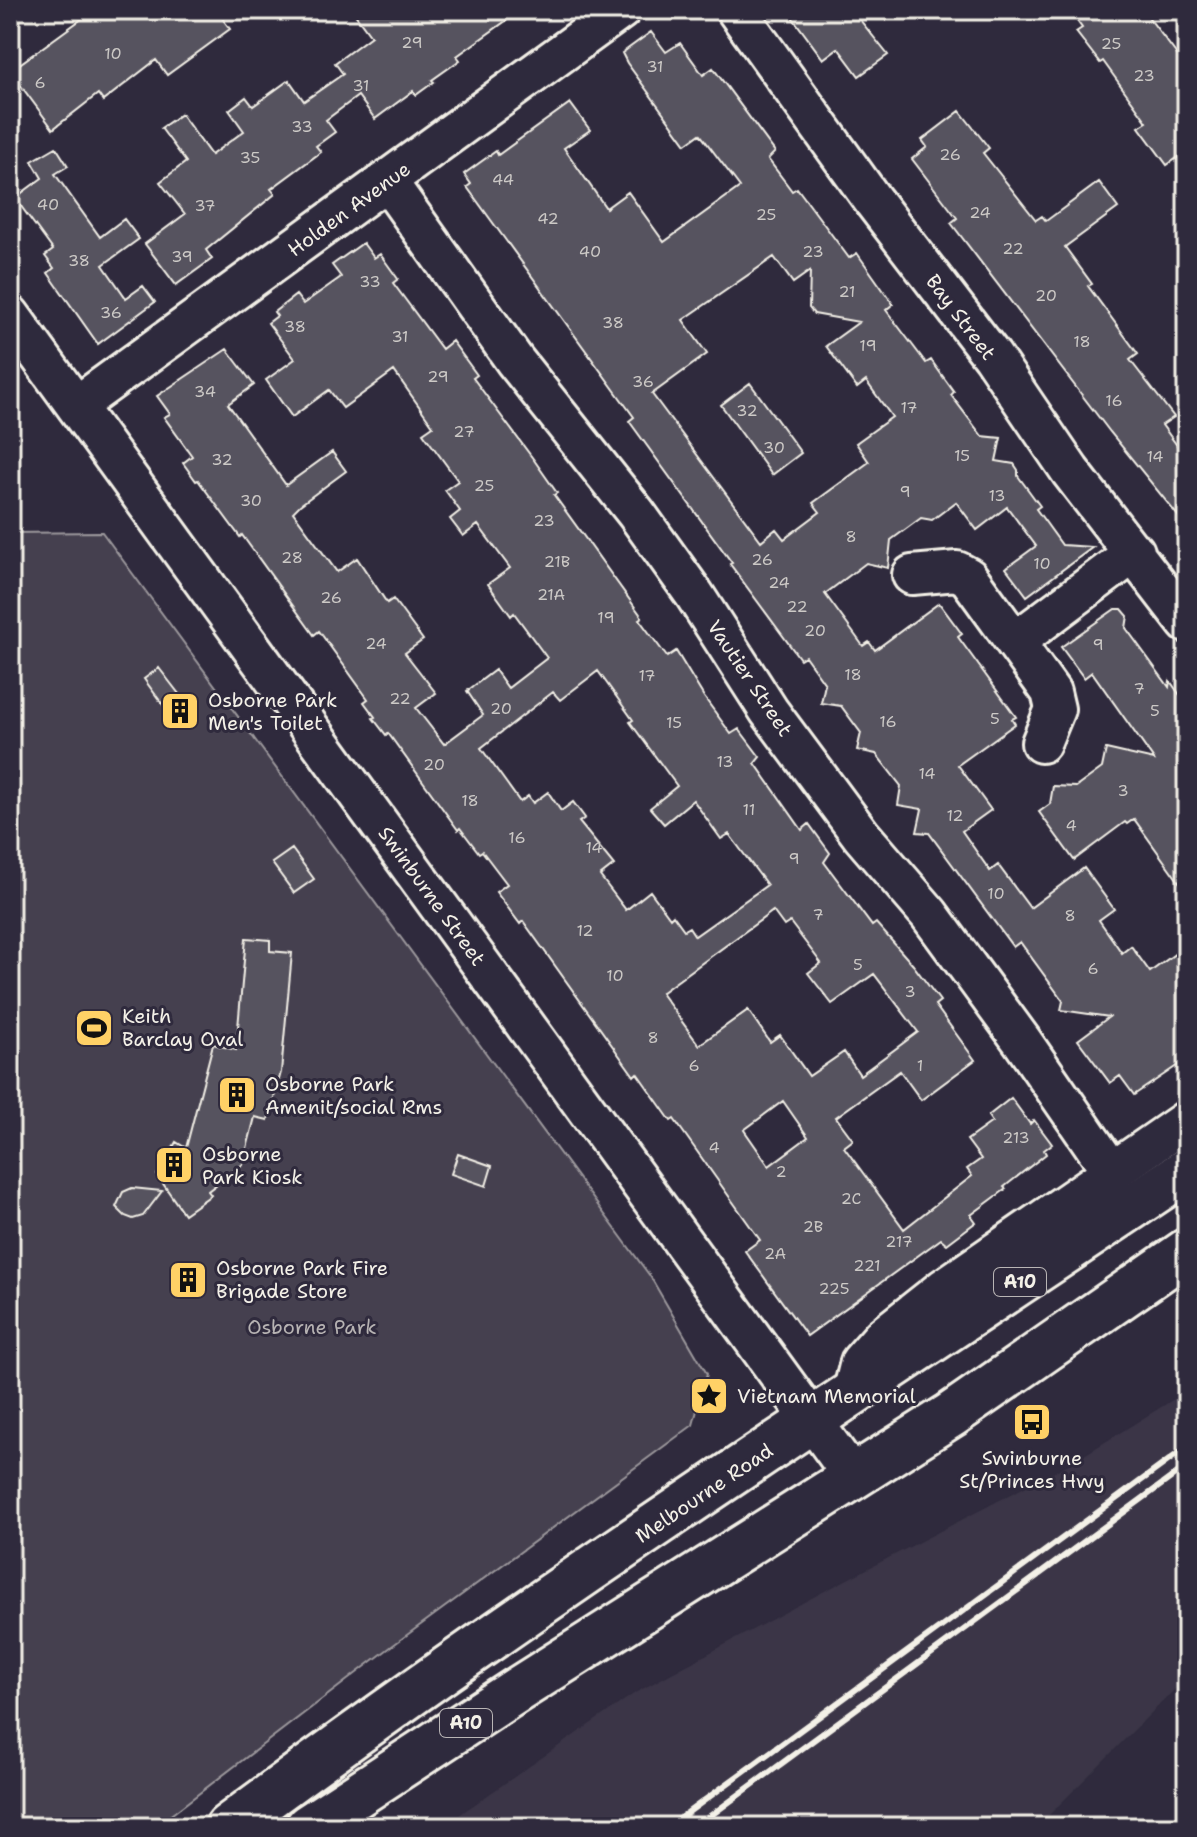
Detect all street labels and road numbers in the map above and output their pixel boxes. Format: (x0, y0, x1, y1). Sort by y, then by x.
street label: Holden Avenue (283, 156, 415, 262)
street label: Bay Street (920, 269, 1002, 365)
street label: Vautier Street (701, 615, 799, 741)
street label: Swinburne Street (373, 821, 491, 971)
road number: A10 (994, 1268, 1046, 1296)
street label: Melbourne Road (630, 1437, 778, 1549)
road number: A10 (440, 1709, 492, 1737)

